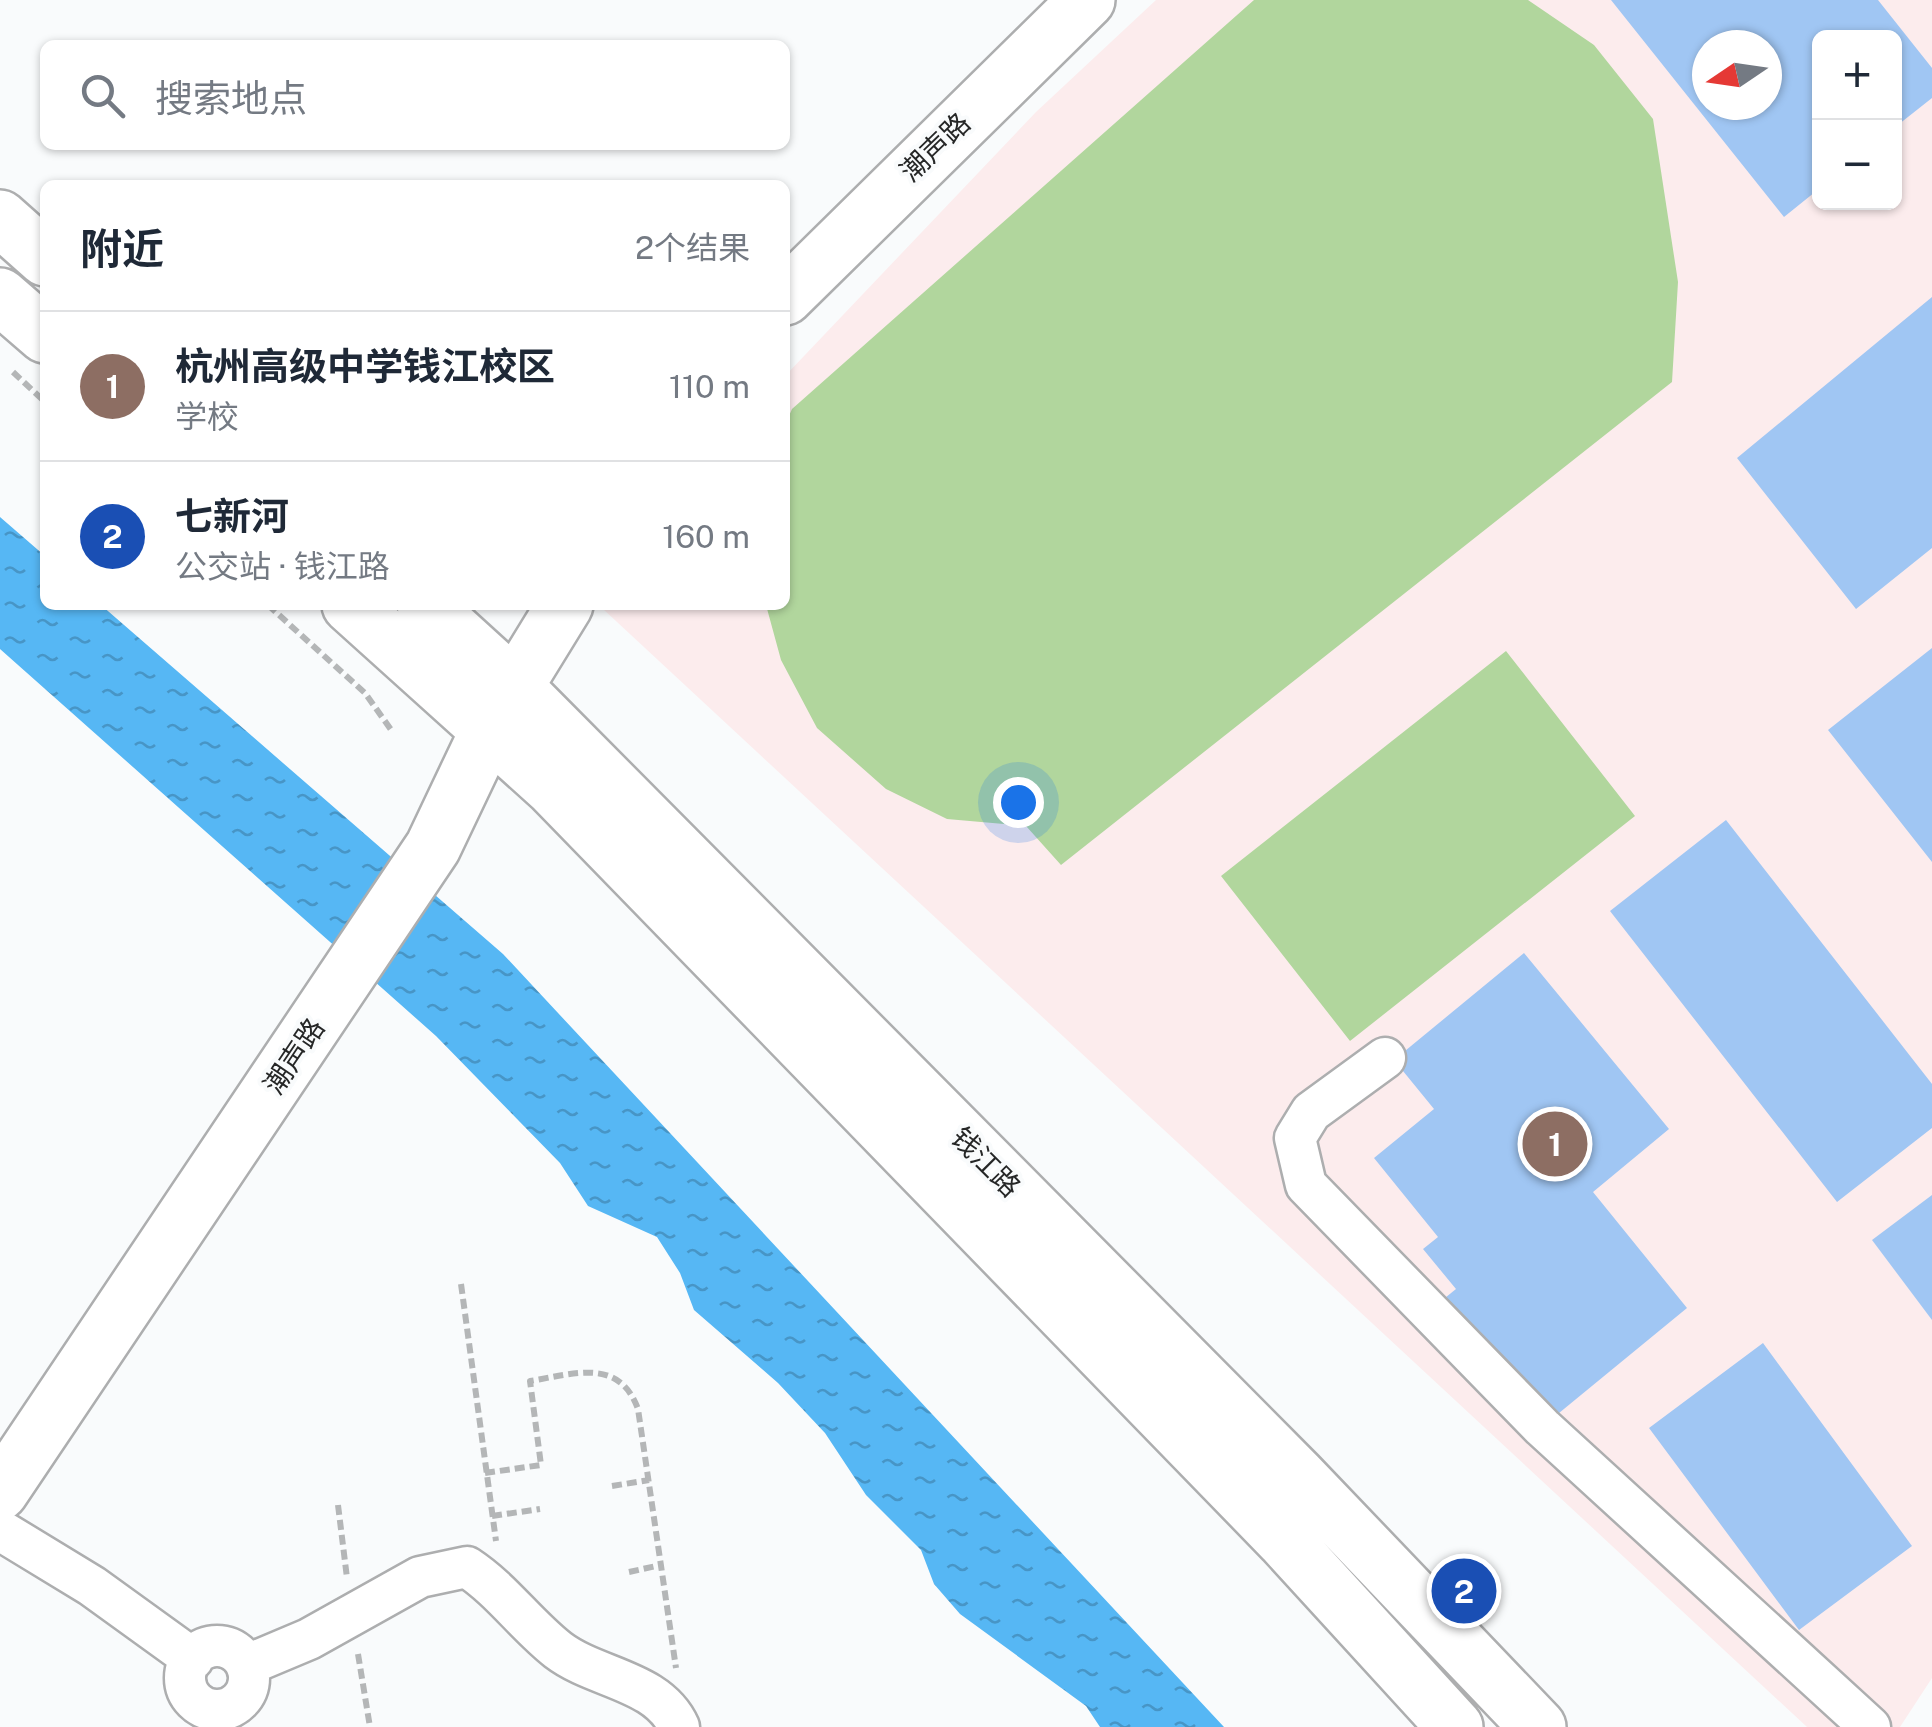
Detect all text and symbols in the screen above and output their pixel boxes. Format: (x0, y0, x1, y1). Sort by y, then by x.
north arrow (1692, 30, 1782, 120)
map controls (1812, 30, 1902, 210)
button: + (1812, 30, 1902, 120)
search box (40, 40, 790, 150)
icon: search (75, 68, 130, 123)
text: 搜索地点 (155, 76, 307, 121)
street label: 潮声路 (893, 106, 976, 188)
button: − (1812, 120, 1902, 210)
text: 附近 (80, 224, 164, 273)
text: 2个结果 (635, 229, 750, 266)
text: 杭州高级中学钱江校区 (175, 344, 555, 389)
text: 1 (106, 368, 119, 405)
text: 110 m (669, 368, 750, 405)
text: 学校 (175, 398, 239, 435)
text: 七新河 (175, 494, 289, 539)
text: 2 (102, 518, 123, 555)
text: 160 m (662, 518, 750, 555)
text: 公交站 · 钱江路 (175, 548, 390, 585)
your location (993, 777, 1044, 828)
street label: 潮声路 (256, 1012, 331, 1100)
pin: 1 (1522, 1106, 1588, 1182)
street label: 钱江路 (945, 1120, 1028, 1203)
pin: 2 (1432, 1554, 1496, 1628)

